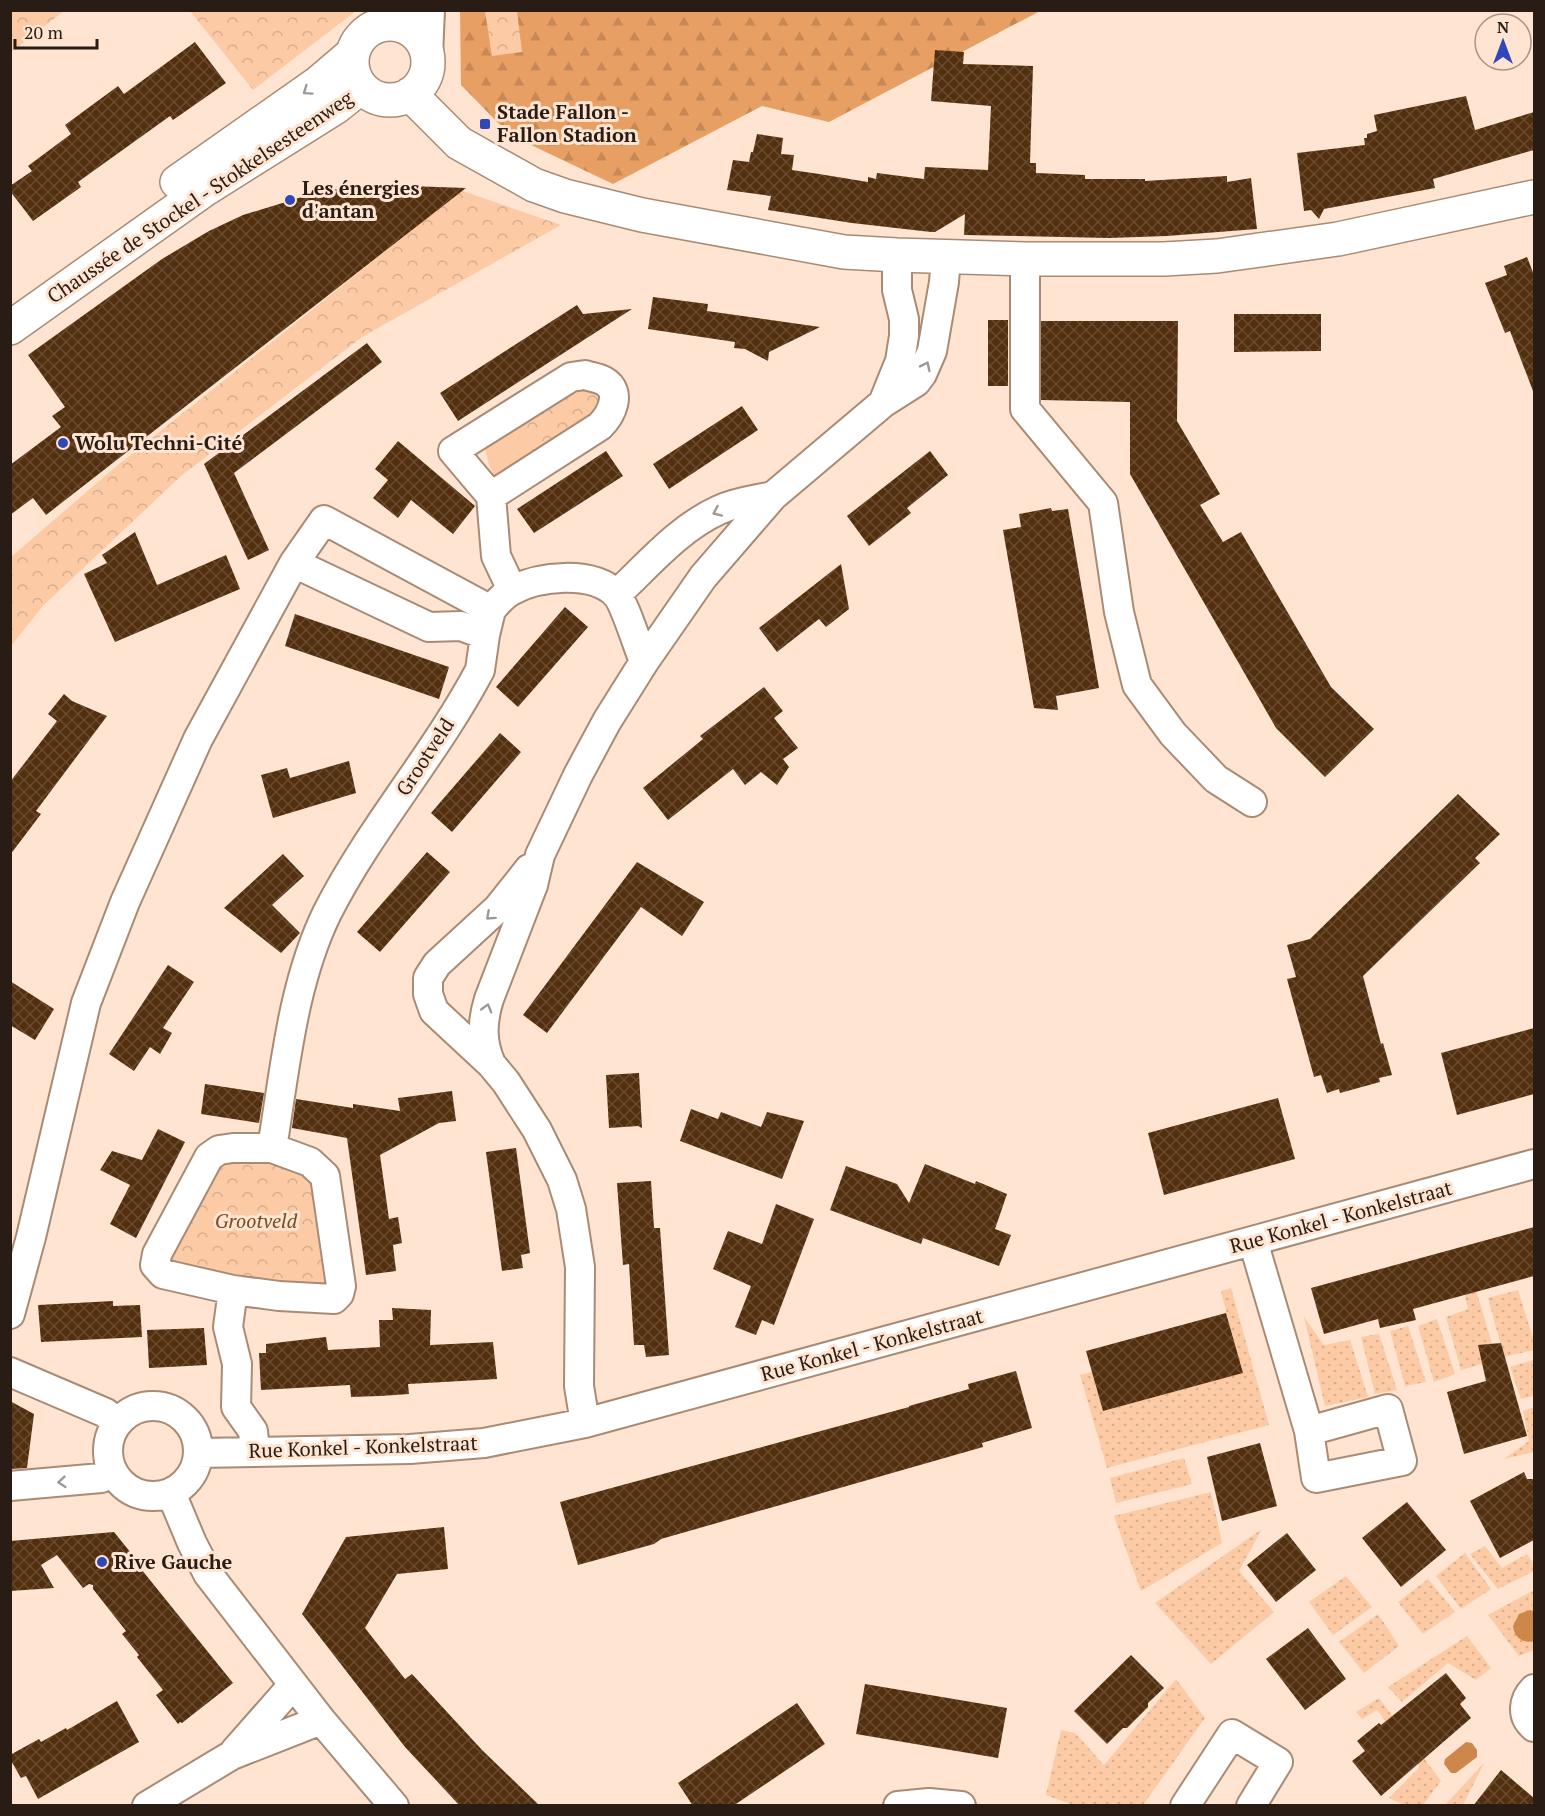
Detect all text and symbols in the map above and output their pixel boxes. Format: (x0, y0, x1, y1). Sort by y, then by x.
scale bar (15, 12, 98, 50)
north arrow (1473, 12, 1533, 72)
text: N (1497, 16, 1509, 38)
text: 20 m (24, 20, 64, 44)
street label: Chaussée de Stockel - Stokkelsesteenweg (42, 84, 358, 309)
one-way arrow (302, 84, 313, 95)
place label: Stade Fallon - Fallon Stadion (497, 98, 637, 148)
marker: Stade Fallon - Fallon Stadion (478, 117, 492, 131)
place label: Les énergies d'antan (302, 174, 420, 224)
marker: Les énergies d'antan (283, 193, 297, 207)
one-way arrow (918, 362, 930, 373)
place label: Wolu Techni-Cité (75, 429, 242, 456)
marker: Wolu Techni-Cité (56, 436, 70, 450)
one-way arrow (712, 504, 723, 516)
street label: Grootveld (389, 713, 460, 801)
one-way arrow (486, 909, 497, 920)
one-way arrow (480, 1003, 492, 1013)
street label: Rue Konkel - Konkelstraat (1227, 1174, 1456, 1259)
park label: Grootveld (215, 1207, 298, 1234)
street label: Rue Konkel - Konkelstraat (758, 1302, 987, 1387)
street label: Rue Konkel - Konkelstraat (248, 1429, 479, 1464)
one-way arrow (58, 1475, 67, 1488)
place label: Rive Gauche (114, 1548, 232, 1575)
marker: Rive Gauche (95, 1555, 109, 1569)

